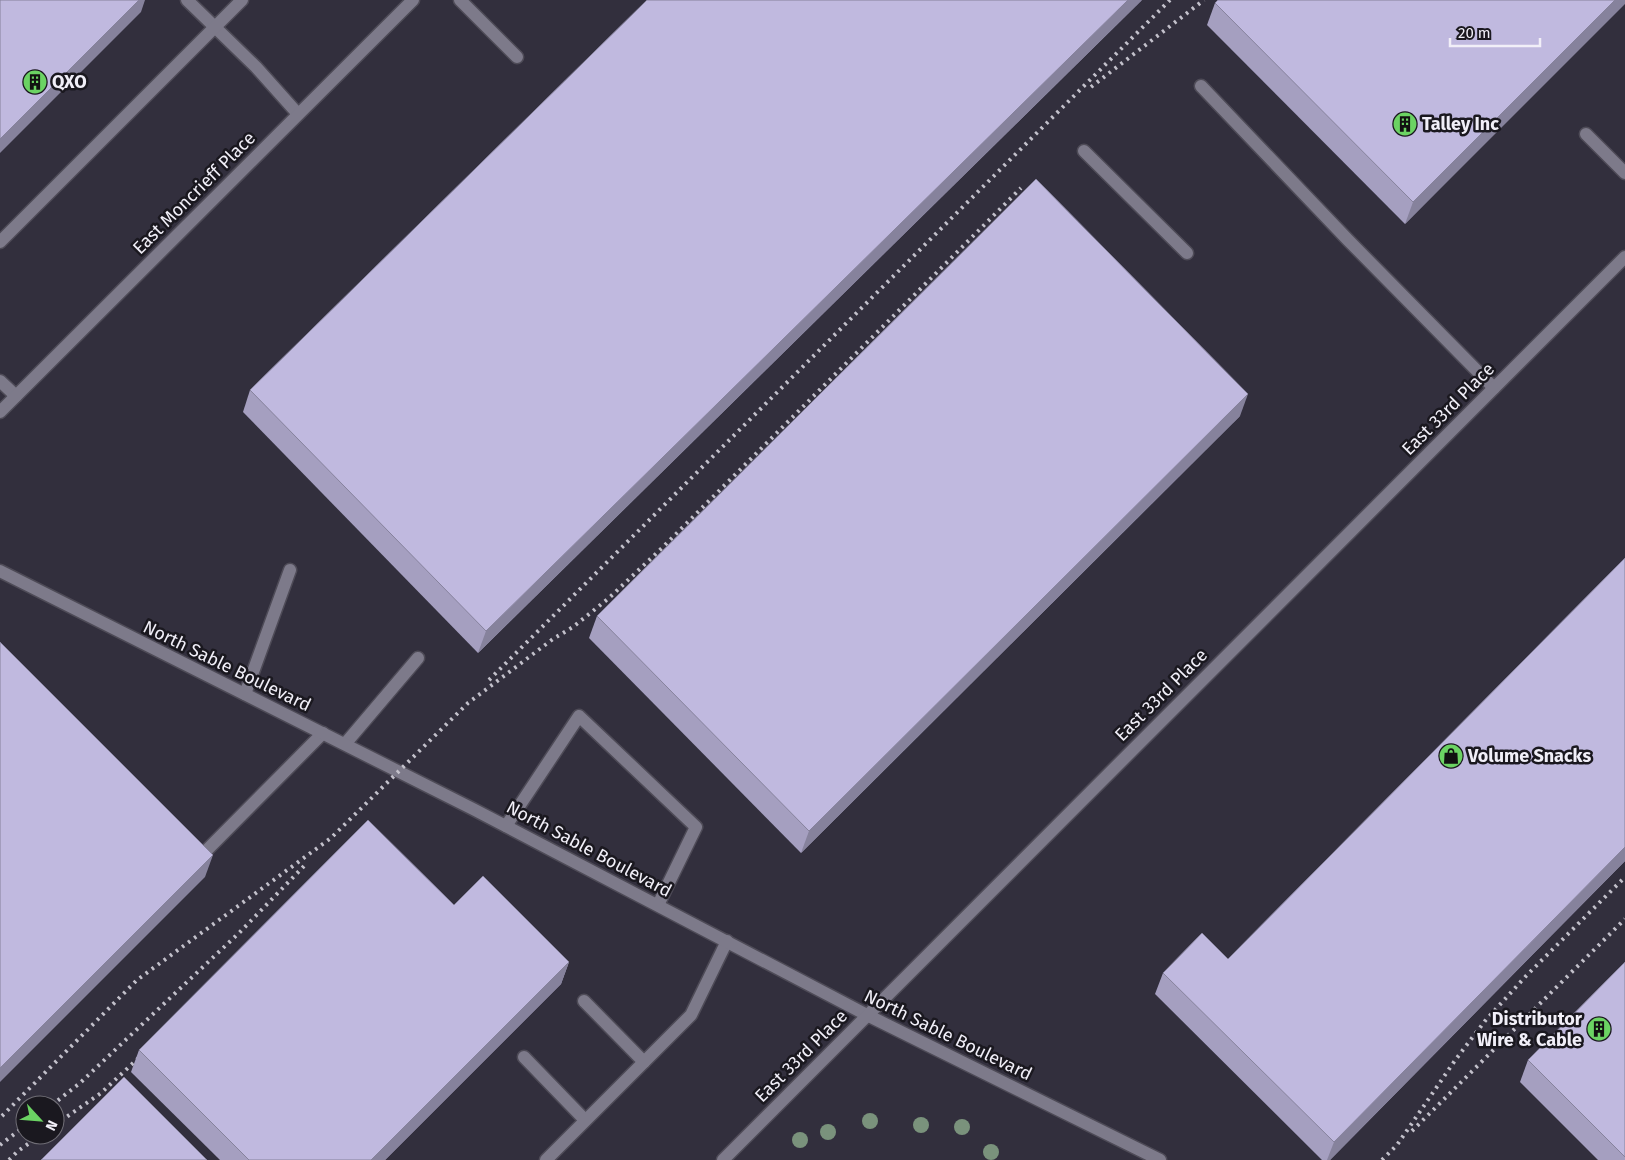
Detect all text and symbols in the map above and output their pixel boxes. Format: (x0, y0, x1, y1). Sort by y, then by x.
scale bar (1450, 15, 1540, 47)
text: 20 m (1458, 24, 1491, 42)
building icon: QXO (22, 69, 48, 95)
place label: QXO (52, 71, 87, 93)
building icon: Talley Inc (1392, 111, 1418, 137)
place label: Talley Inc (1422, 113, 1499, 135)
street label: East Moncrieff Place (128, 127, 260, 259)
street label: East 33rd Place (1397, 358, 1499, 460)
street label: North Sable Boulevard (139, 616, 315, 716)
street label: East 33rd Place (1110, 644, 1212, 746)
shop icon: Volume Snacks (1438, 743, 1464, 769)
place label: Volume Snacks (1467, 745, 1591, 767)
street label: North Sable Boulevard (503, 796, 675, 902)
street label: North Sable Boulevard (860, 985, 1036, 1085)
street label: East 33rd Place (750, 1005, 852, 1107)
place label: Distributor Wire & Cable (1477, 1008, 1583, 1051)
building icon: Distributor Wire & Cable (1586, 1016, 1612, 1042)
north arrow (15, 1095, 65, 1145)
text: N (42, 1118, 61, 1133)

